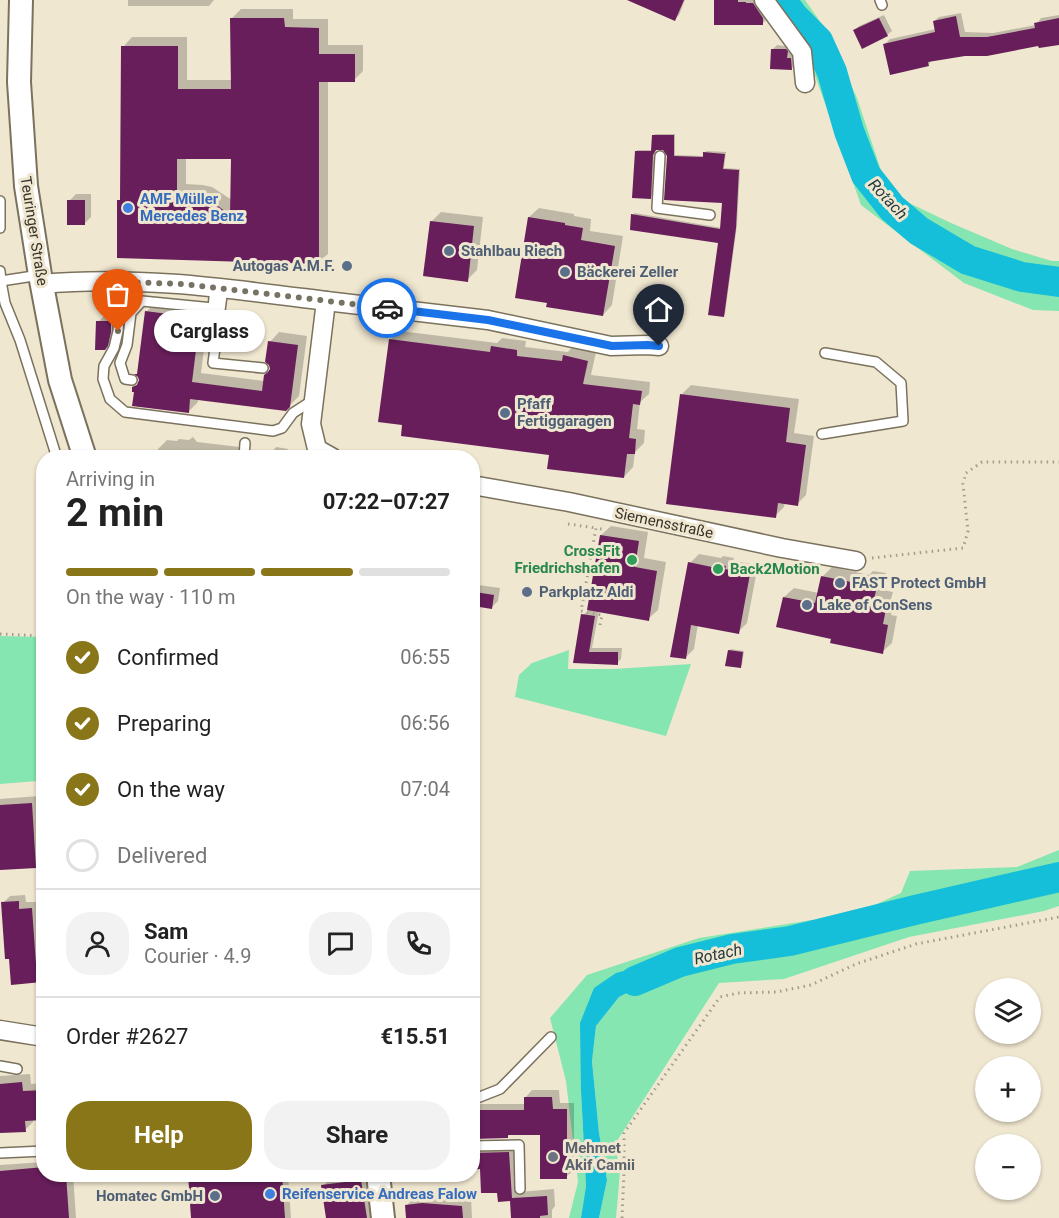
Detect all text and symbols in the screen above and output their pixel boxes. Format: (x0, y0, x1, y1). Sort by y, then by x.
street label: Teuringer Straße (16, 175, 52, 287)
water label: Rotach (864, 175, 912, 223)
place label: AMF Müller Mercedes Benz (140, 190, 245, 225)
marker: AMF Müller Mercedes Benz (121, 201, 135, 215)
place label: Stahlbau Riech (461, 242, 562, 260)
marker: Stahlbau Riech (442, 244, 456, 258)
place label: Autogas A.M.F. (233, 257, 335, 275)
marker: Autogas A.M.F. (340, 259, 354, 273)
place label: Bäckerei Zeller (577, 263, 679, 281)
marker: Bäckerei Zeller (558, 265, 572, 279)
pin (92, 269, 143, 331)
icon: bag (101, 278, 134, 311)
courier (357, 278, 417, 338)
pin (633, 284, 684, 346)
icon: car (371, 292, 404, 325)
icon: home (642, 293, 675, 326)
callout: Carglass (154, 310, 265, 352)
text: Carglass (170, 319, 249, 343)
place label: Pfaff Fertiggaragen (517, 395, 612, 430)
marker: Pfaff Fertiggaragen (498, 406, 512, 420)
text: Arriving in (66, 467, 155, 491)
text: 07:22–07:27 (323, 489, 450, 514)
text: 2 min (66, 490, 164, 536)
street label: Siemensstraße (613, 504, 715, 542)
place label: CrossFit Friedrichshafen (514, 542, 620, 577)
marker: CrossFit Friedrichshafen (625, 553, 639, 567)
place label: Back2Motion (730, 560, 820, 578)
marker: Back2Motion (711, 562, 725, 576)
place label: FAST Protect GmbH (852, 574, 986, 592)
marker: FAST Protect GmbH (833, 576, 847, 590)
place label: Parkplatz Aldi (539, 583, 633, 601)
text: On the way · 110 m (66, 585, 235, 609)
marker: Parkplatz Aldi (520, 585, 534, 599)
place label: Lake of ConSens (819, 596, 933, 614)
marker: Lake of ConSens (800, 598, 814, 612)
icon: check (66, 641, 99, 674)
text: Confirmed (117, 645, 219, 670)
text: 06:55 (400, 645, 450, 669)
icon: check (66, 707, 99, 740)
text: Preparing (117, 711, 211, 736)
text: 06:56 (400, 711, 450, 735)
icon: check (66, 773, 99, 806)
text: On the way (117, 777, 225, 802)
text: 07:04 (400, 777, 450, 801)
text: Delivered (117, 843, 207, 868)
button: person (66, 912, 129, 975)
button: chat (309, 912, 372, 975)
button: phone (387, 912, 450, 975)
text: Sam (144, 919, 188, 944)
water label: Rotach (692, 940, 744, 968)
text: Courier · 4.9 (144, 944, 251, 968)
map controls (975, 978, 1041, 1200)
button: layers (975, 978, 1041, 1044)
text: Order #2627 (66, 1024, 188, 1049)
text: €15.51 (381, 1024, 450, 1049)
button: + (975, 1056, 1041, 1122)
button: Help (66, 1101, 252, 1170)
button: Share (264, 1101, 450, 1170)
button: − (975, 1134, 1041, 1200)
place label: Mehmet Akif Camii (565, 1139, 635, 1174)
marker: Mehmet Akif Camii (546, 1150, 560, 1164)
place label: Reifenservice Andreas Falow (282, 1185, 477, 1203)
place label: Homatec GmbH (96, 1187, 203, 1205)
marker: Reifenservice Andreas Falow (263, 1187, 277, 1201)
marker: Homatec GmbH (208, 1189, 222, 1203)

